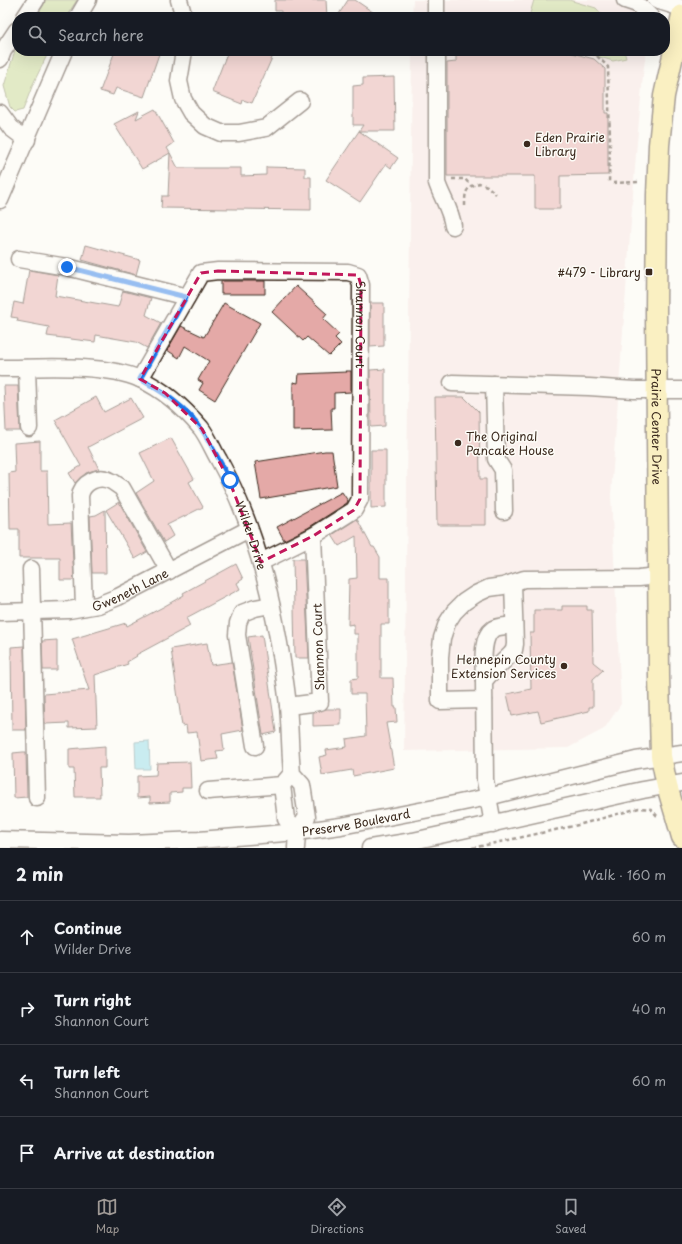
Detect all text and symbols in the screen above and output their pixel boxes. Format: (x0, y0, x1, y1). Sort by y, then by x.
search box (12, 12, 670, 56)
icon: search (26, 23, 48, 45)
text: Search here (58, 23, 144, 46)
place label: Eden Prairie Library (535, 128, 605, 160)
marker: Eden Prairie Library (522, 139, 532, 149)
route end (58, 258, 76, 276)
place label: #479 - Library (558, 263, 641, 281)
marker: #479 - Library (644, 267, 654, 277)
street label: Shannon Court (351, 278, 371, 369)
street label: Prairie Center Drive (647, 368, 666, 485)
place label: The Original Pancake House (466, 427, 555, 459)
marker: The Original Pancake House (453, 438, 463, 448)
route start (221, 471, 239, 489)
street label: Wilder Drive (231, 498, 271, 572)
street label: Gweneth Lane (91, 563, 172, 615)
street label: Shannon Court (307, 603, 329, 691)
place label: Hennepin County Extension Services (451, 650, 556, 682)
marker: Hennepin County Extension Services (559, 661, 569, 671)
street label: Preserve Boulevard (301, 804, 412, 840)
text: 2 min (16, 861, 63, 887)
text: Walk · 160 m (583, 865, 666, 884)
text: Continue (54, 916, 122, 939)
icon: ahead (16, 926, 38, 948)
text: 60 m (632, 927, 666, 946)
text: Wilder Drive (54, 939, 131, 958)
text: Turn right (54, 988, 131, 1011)
icon: right (16, 998, 38, 1020)
text: 40 m (632, 999, 666, 1018)
text: Shannon Court (54, 1011, 149, 1030)
text: Turn left (54, 1060, 120, 1083)
icon: left (16, 1070, 38, 1092)
text: 60 m (632, 1071, 666, 1090)
text: Shannon Court (54, 1083, 149, 1102)
text: Arrive at destination (54, 1141, 215, 1164)
icon: arrive (16, 1142, 38, 1164)
tab: Map (96, 1196, 119, 1237)
tab: Directions (310, 1196, 364, 1237)
tab: Saved (555, 1196, 586, 1237)

